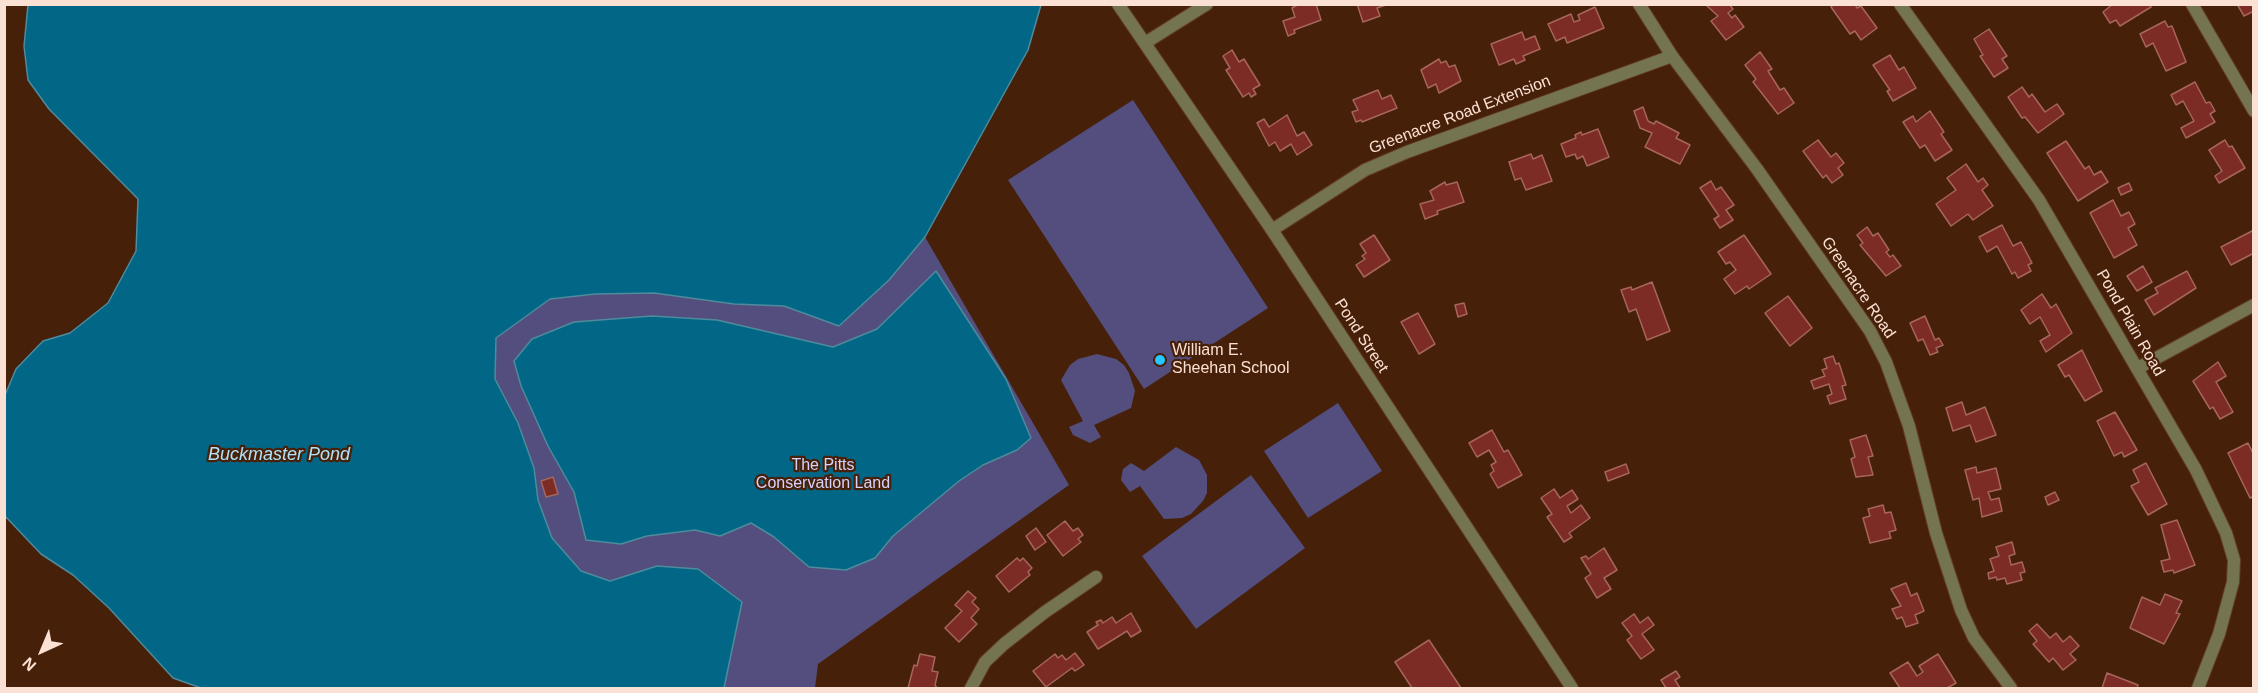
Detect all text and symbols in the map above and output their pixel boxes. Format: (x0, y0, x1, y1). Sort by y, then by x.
street label: Greenacre Road Extension (1366, 71, 1554, 159)
street label: Greenacre Road (1817, 234, 1899, 342)
street label: Pond Plain Road (2092, 266, 2168, 380)
street label: Pond Street (1330, 295, 1392, 377)
place label: William E. Sheehan School (1172, 341, 1289, 379)
marker: William E. Sheehan School (1153, 353, 1167, 367)
water label: Buckmaster Pond (208, 444, 350, 466)
park label: The Pitts Conservation Land (756, 456, 890, 494)
north arrow (12, 621, 72, 681)
text: N (19, 654, 39, 674)

